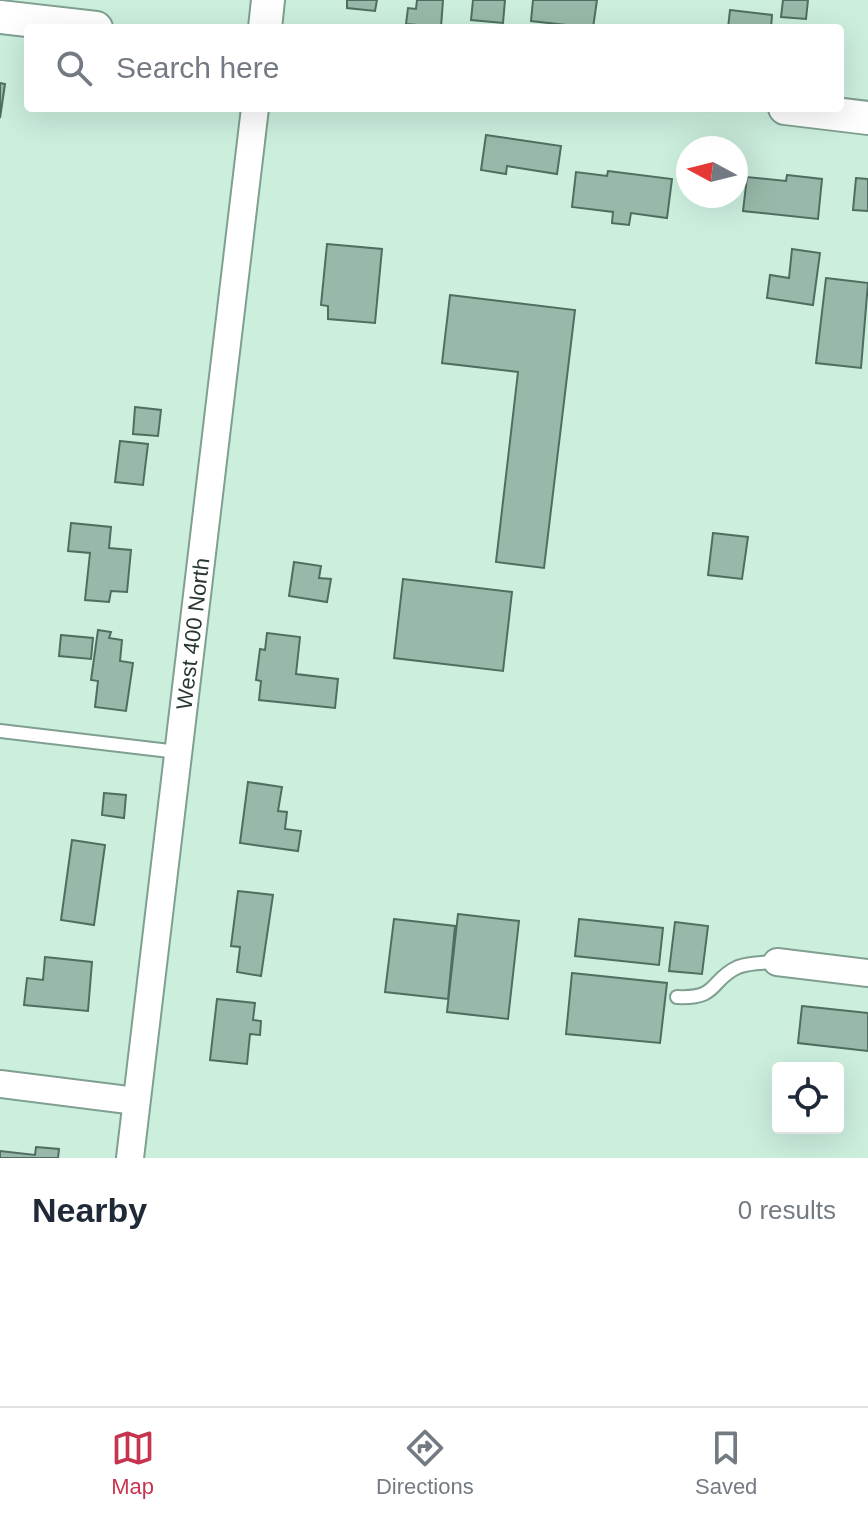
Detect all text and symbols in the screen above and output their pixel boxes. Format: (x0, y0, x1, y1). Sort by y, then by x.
search box (24, 24, 844, 112)
icon: search (52, 46, 96, 90)
text: Search here (116, 51, 279, 84)
north arrow (676, 136, 748, 208)
street label: West 400 North (171, 556, 214, 711)
map controls (772, 1062, 844, 1134)
button: locate (772, 1062, 844, 1134)
text: Nearby (32, 1191, 147, 1229)
text: 0 results (738, 1195, 836, 1225)
tab: Map (111, 1426, 155, 1500)
tab: Directions (376, 1426, 474, 1500)
tab: Saved (695, 1426, 757, 1500)

